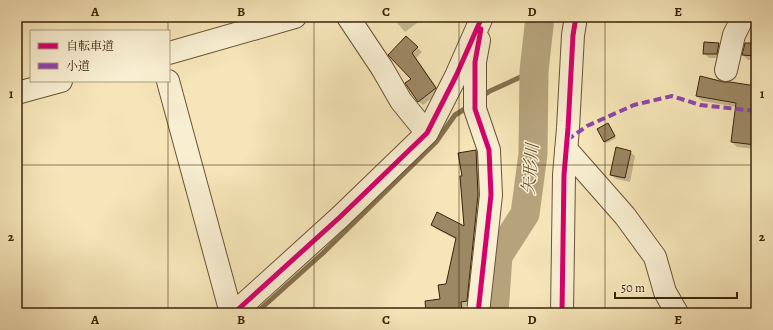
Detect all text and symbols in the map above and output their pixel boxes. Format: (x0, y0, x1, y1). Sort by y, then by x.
text: A (90, 3, 100, 20)
text: B (237, 3, 245, 20)
text: C (382, 3, 390, 20)
text: D (527, 3, 537, 20)
text: E (674, 3, 682, 20)
legend (30, 30, 170, 82)
text: 自転車道 (66, 38, 114, 54)
text: 小道 (66, 58, 90, 74)
text: 1 (9, 85, 14, 102)
text: 1 (760, 85, 765, 102)
water label: 矢形川 (517, 141, 544, 195)
text: 2 (8, 228, 15, 245)
text: 2 (759, 228, 766, 245)
scale bar (615, 274, 737, 300)
text: 50 m (621, 280, 645, 296)
text: A (90, 311, 100, 328)
text: B (237, 311, 245, 328)
text: C (382, 311, 390, 328)
text: D (527, 311, 537, 328)
text: E (674, 311, 682, 328)

